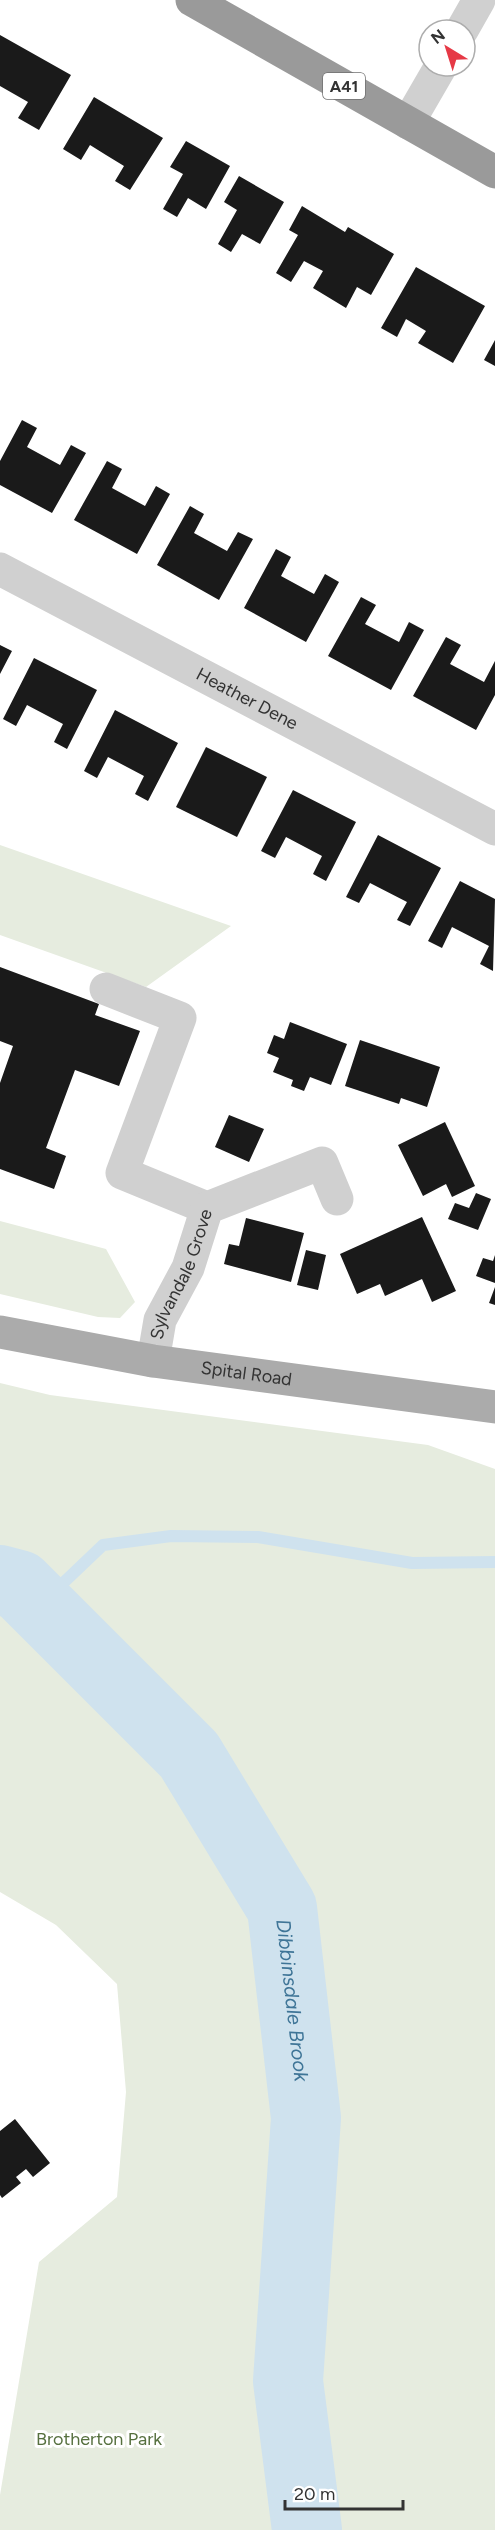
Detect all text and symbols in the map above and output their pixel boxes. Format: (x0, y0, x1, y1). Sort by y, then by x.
north arrow (417, 18, 477, 78)
text: N (427, 25, 449, 48)
road number: A41 (323, 73, 365, 99)
street label: Heather Dene (192, 663, 302, 735)
street label: Sylvandale Grove (146, 1206, 217, 1341)
street label: Spital Road (200, 1357, 293, 1391)
water label: Dibbinsdale Brook (271, 1918, 314, 2084)
park label: Brotherton Park (36, 2428, 162, 2450)
scale bar (285, 2473, 404, 2511)
text: 20 m (294, 2483, 335, 2505)

